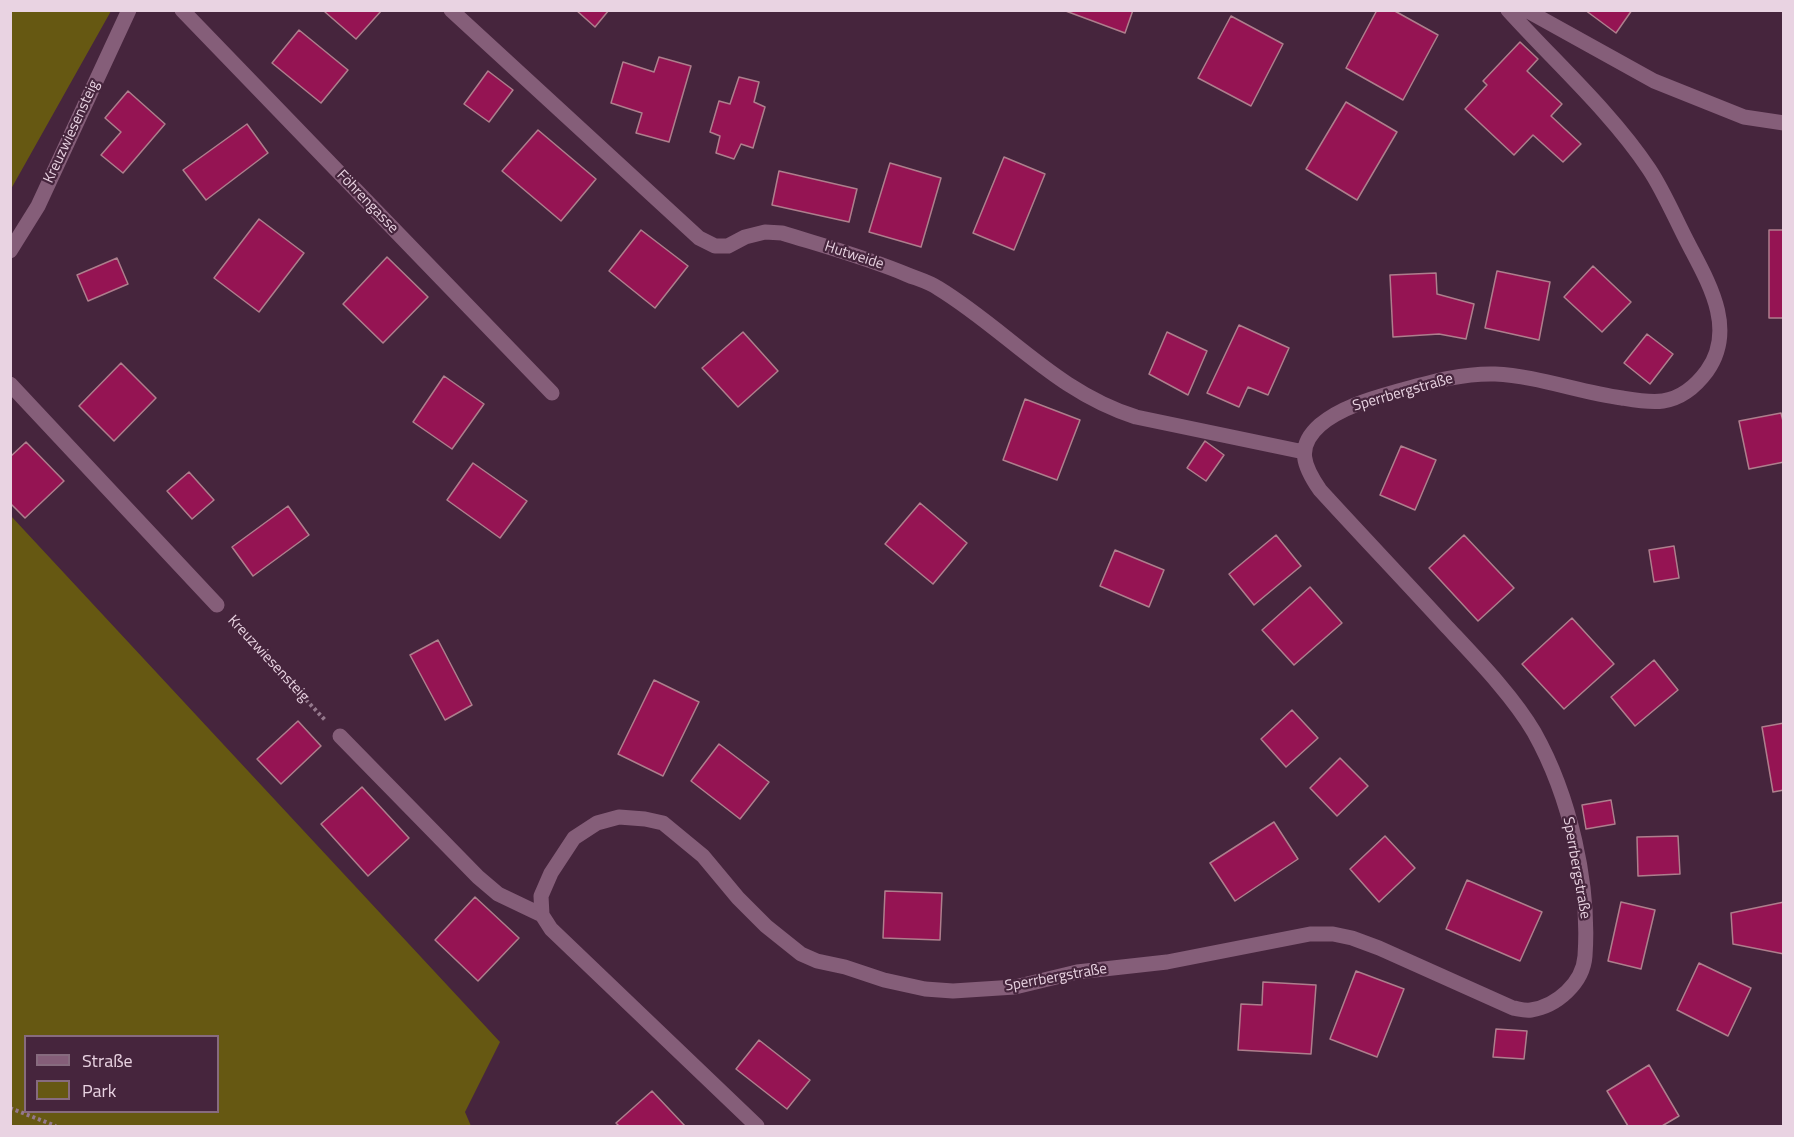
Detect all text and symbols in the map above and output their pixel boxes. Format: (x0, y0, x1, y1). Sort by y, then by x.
street label: Kreuzwiesensteig (40, 78, 104, 186)
street label: Föhrengasse (332, 167, 402, 237)
street label: Hutweide (822, 238, 886, 274)
street label: Sperrbergstraße (1351, 370, 1455, 416)
street label: Kreuzwiesensteig (223, 612, 313, 706)
street label: Sperrbergstraße (1558, 816, 1594, 920)
street label: Sperrbergstraße (1004, 960, 1108, 996)
legend (24, 1035, 219, 1113)
text: Straße (82, 1047, 133, 1074)
text: Park (82, 1077, 116, 1104)

